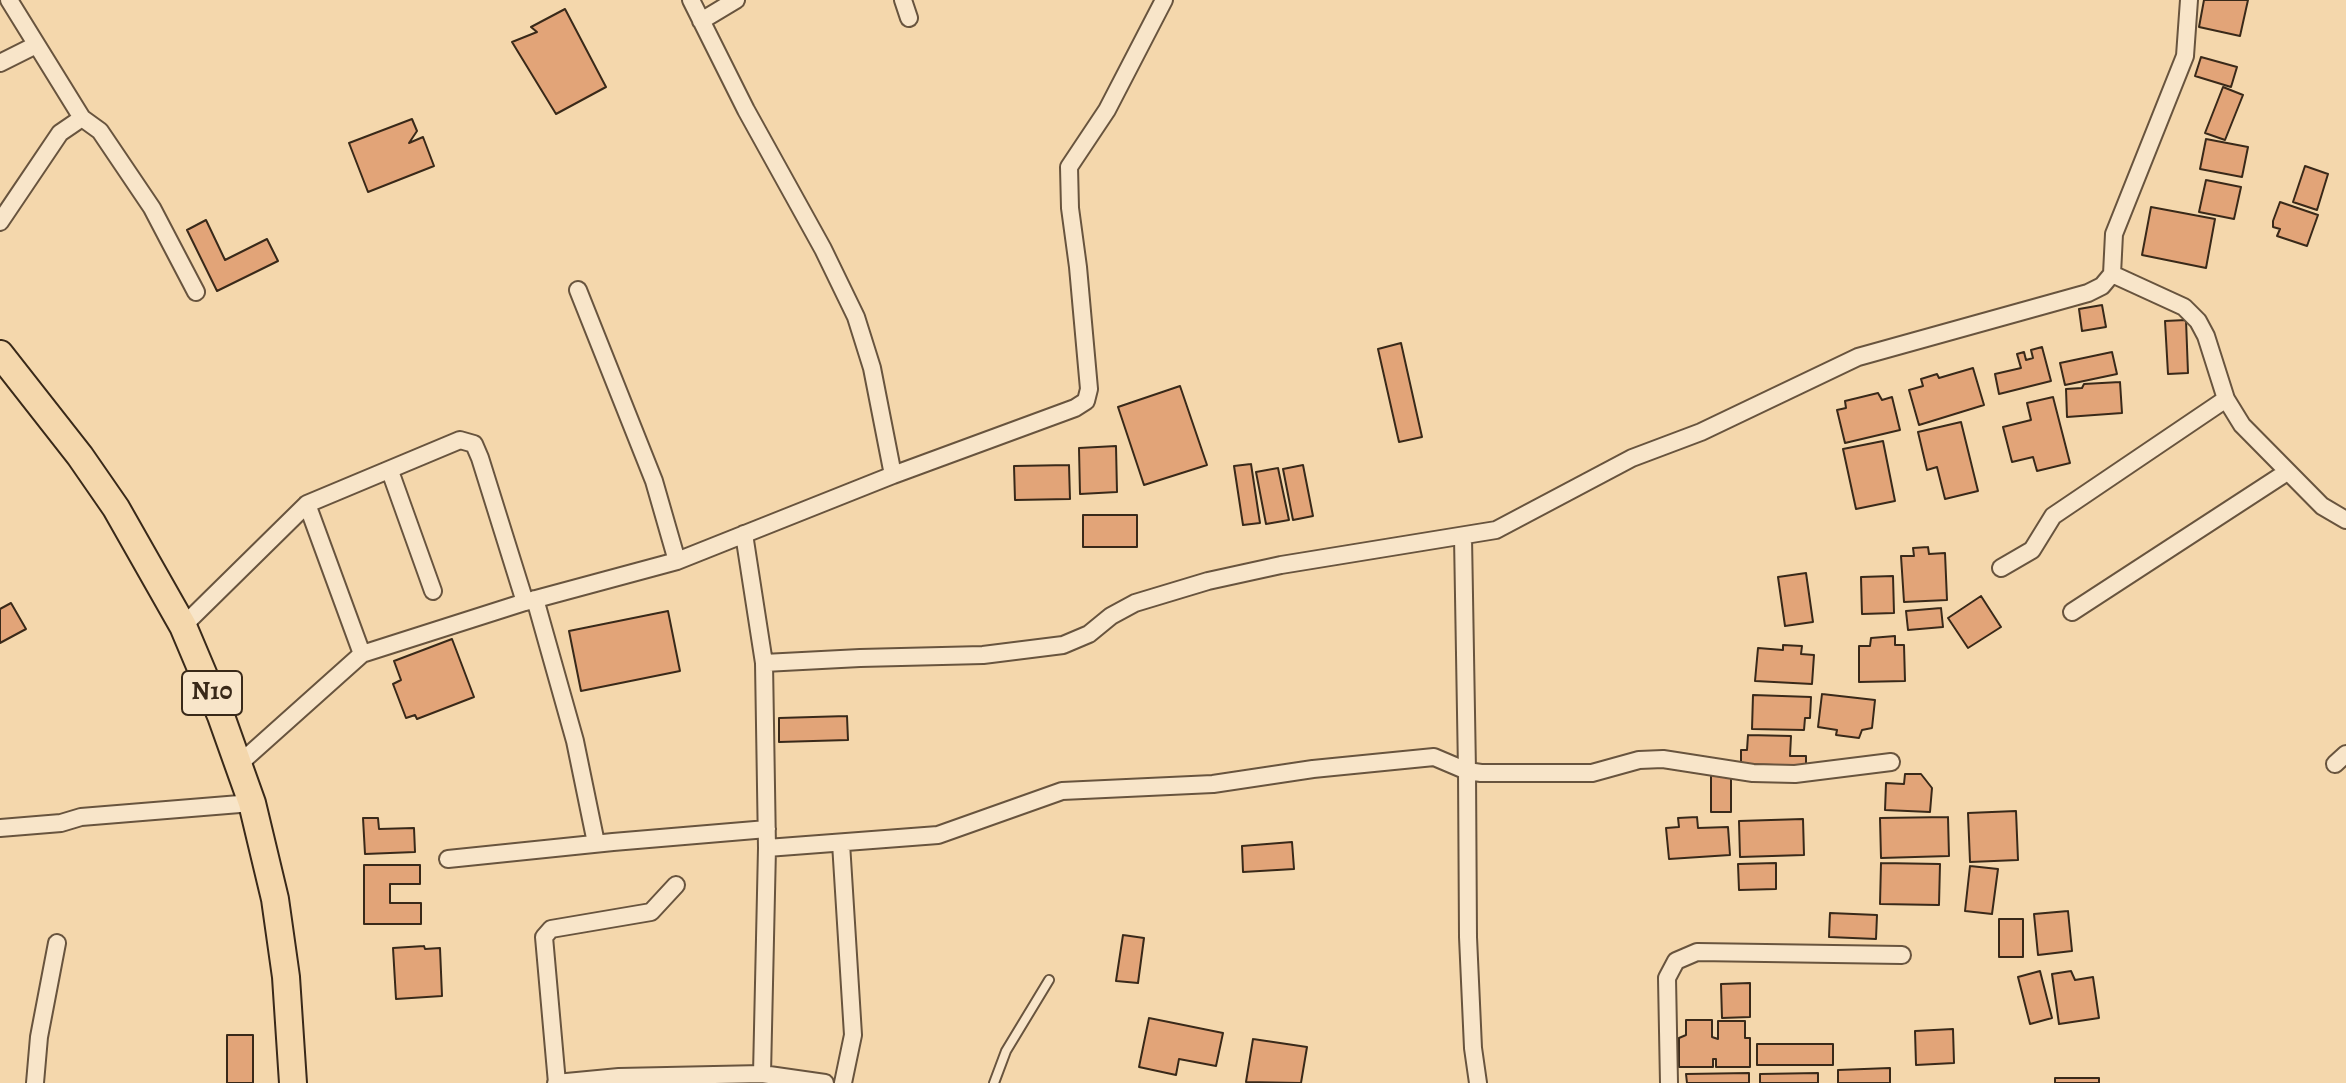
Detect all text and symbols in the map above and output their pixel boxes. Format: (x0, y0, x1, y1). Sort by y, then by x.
road number: N10 (182, 671, 242, 715)

